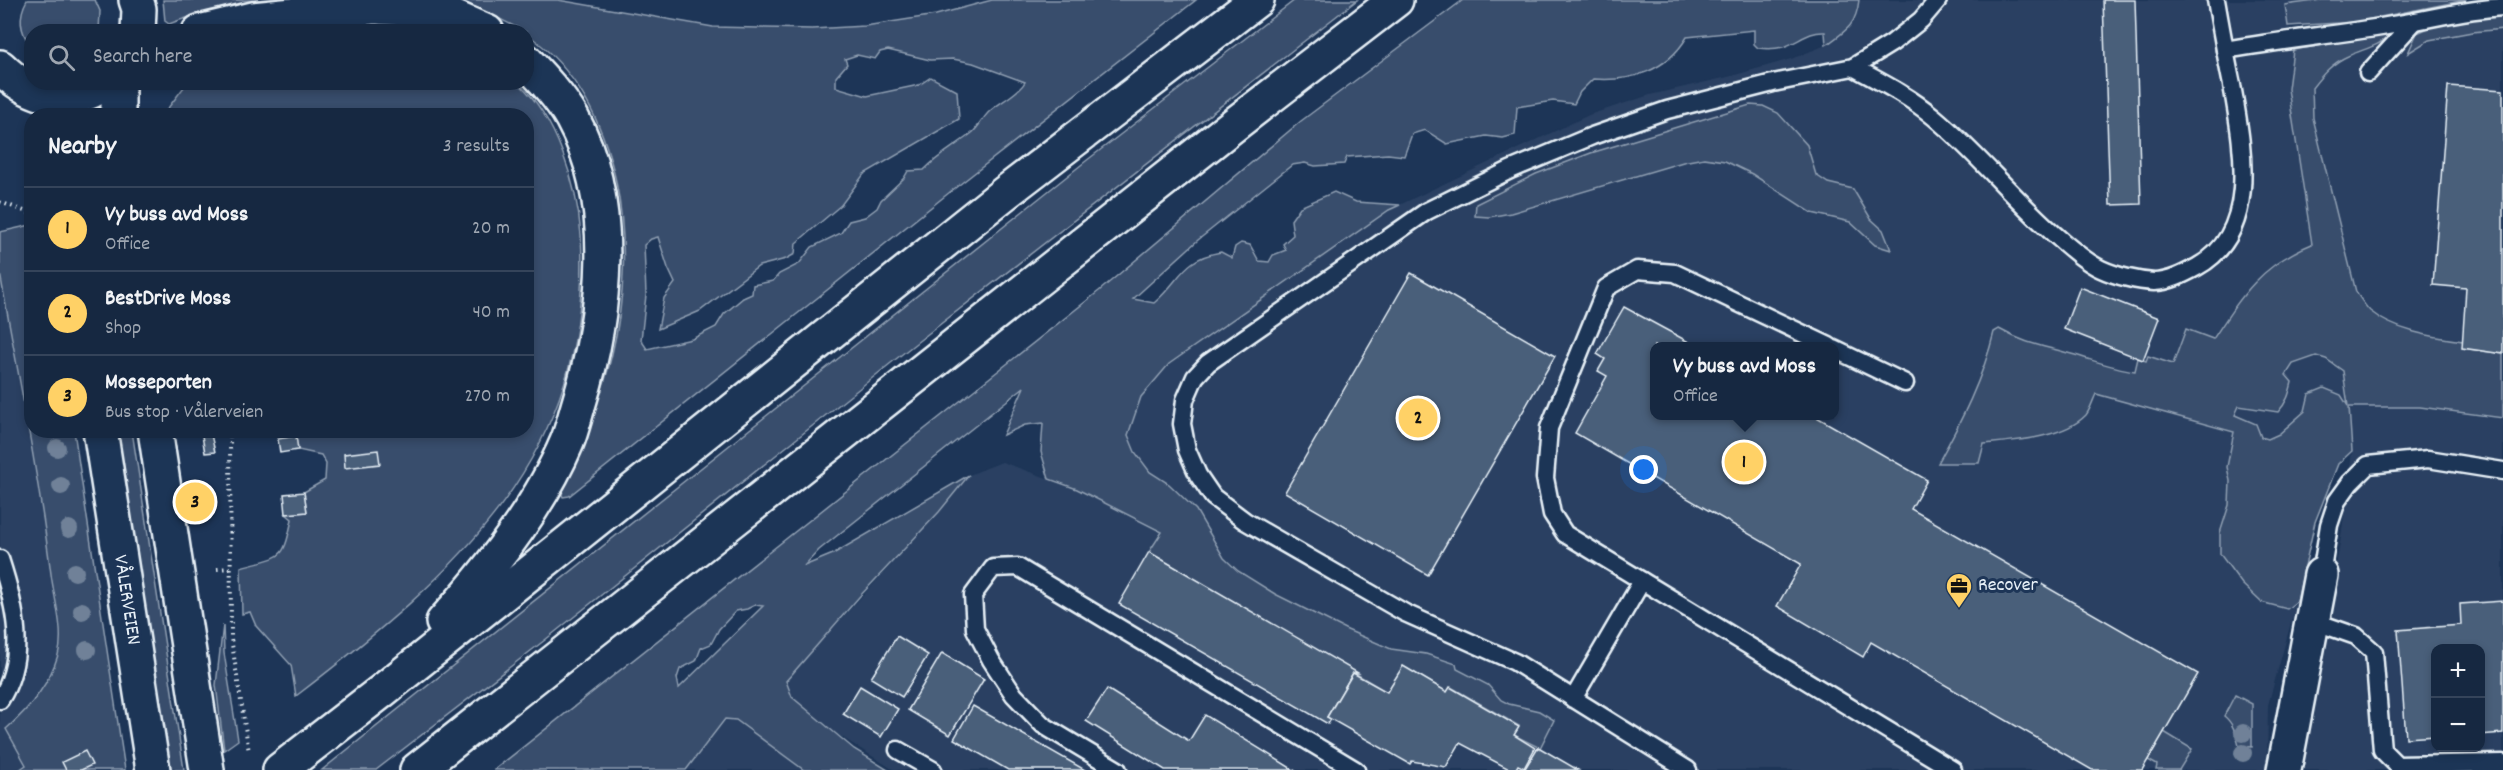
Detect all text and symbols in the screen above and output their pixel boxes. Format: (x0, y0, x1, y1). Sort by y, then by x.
search box (24, 24, 534, 90)
icon: search (45, 41, 78, 74)
text: Search here (93, 42, 192, 73)
text: Nearby (48, 129, 116, 166)
text: 3 results (443, 133, 510, 161)
text: Vy buss avd Moss (105, 200, 248, 231)
text: 1 (65, 215, 70, 243)
text: 20 m (472, 215, 510, 243)
text: Office (105, 231, 150, 259)
text: BestDrive Moss (105, 284, 231, 315)
text: 2 (63, 299, 72, 327)
text: 40 m (472, 299, 510, 327)
text: Shop (105, 315, 141, 343)
popup (1650, 342, 1839, 420)
text: Vy buss avd Moss (1673, 352, 1816, 383)
text: Mosseporten (105, 368, 212, 399)
text: 3 (63, 383, 72, 411)
text: 270 m (464, 383, 510, 411)
text: Office (1673, 383, 1718, 411)
pin: 2 (1398, 396, 1438, 440)
text: Bus stop · Vålerveien (105, 399, 263, 427)
pin: 1 (1724, 440, 1764, 484)
your location (1629, 455, 1658, 484)
pin: 3 (176, 480, 214, 524)
street label: VÅLERVEIEN (105, 553, 147, 647)
office icon: Recover (1944, 571, 1974, 609)
place label: Recover (1978, 572, 2039, 600)
map controls (2431, 644, 2485, 752)
button: + (2431, 644, 2485, 698)
button: − (2431, 698, 2485, 752)

